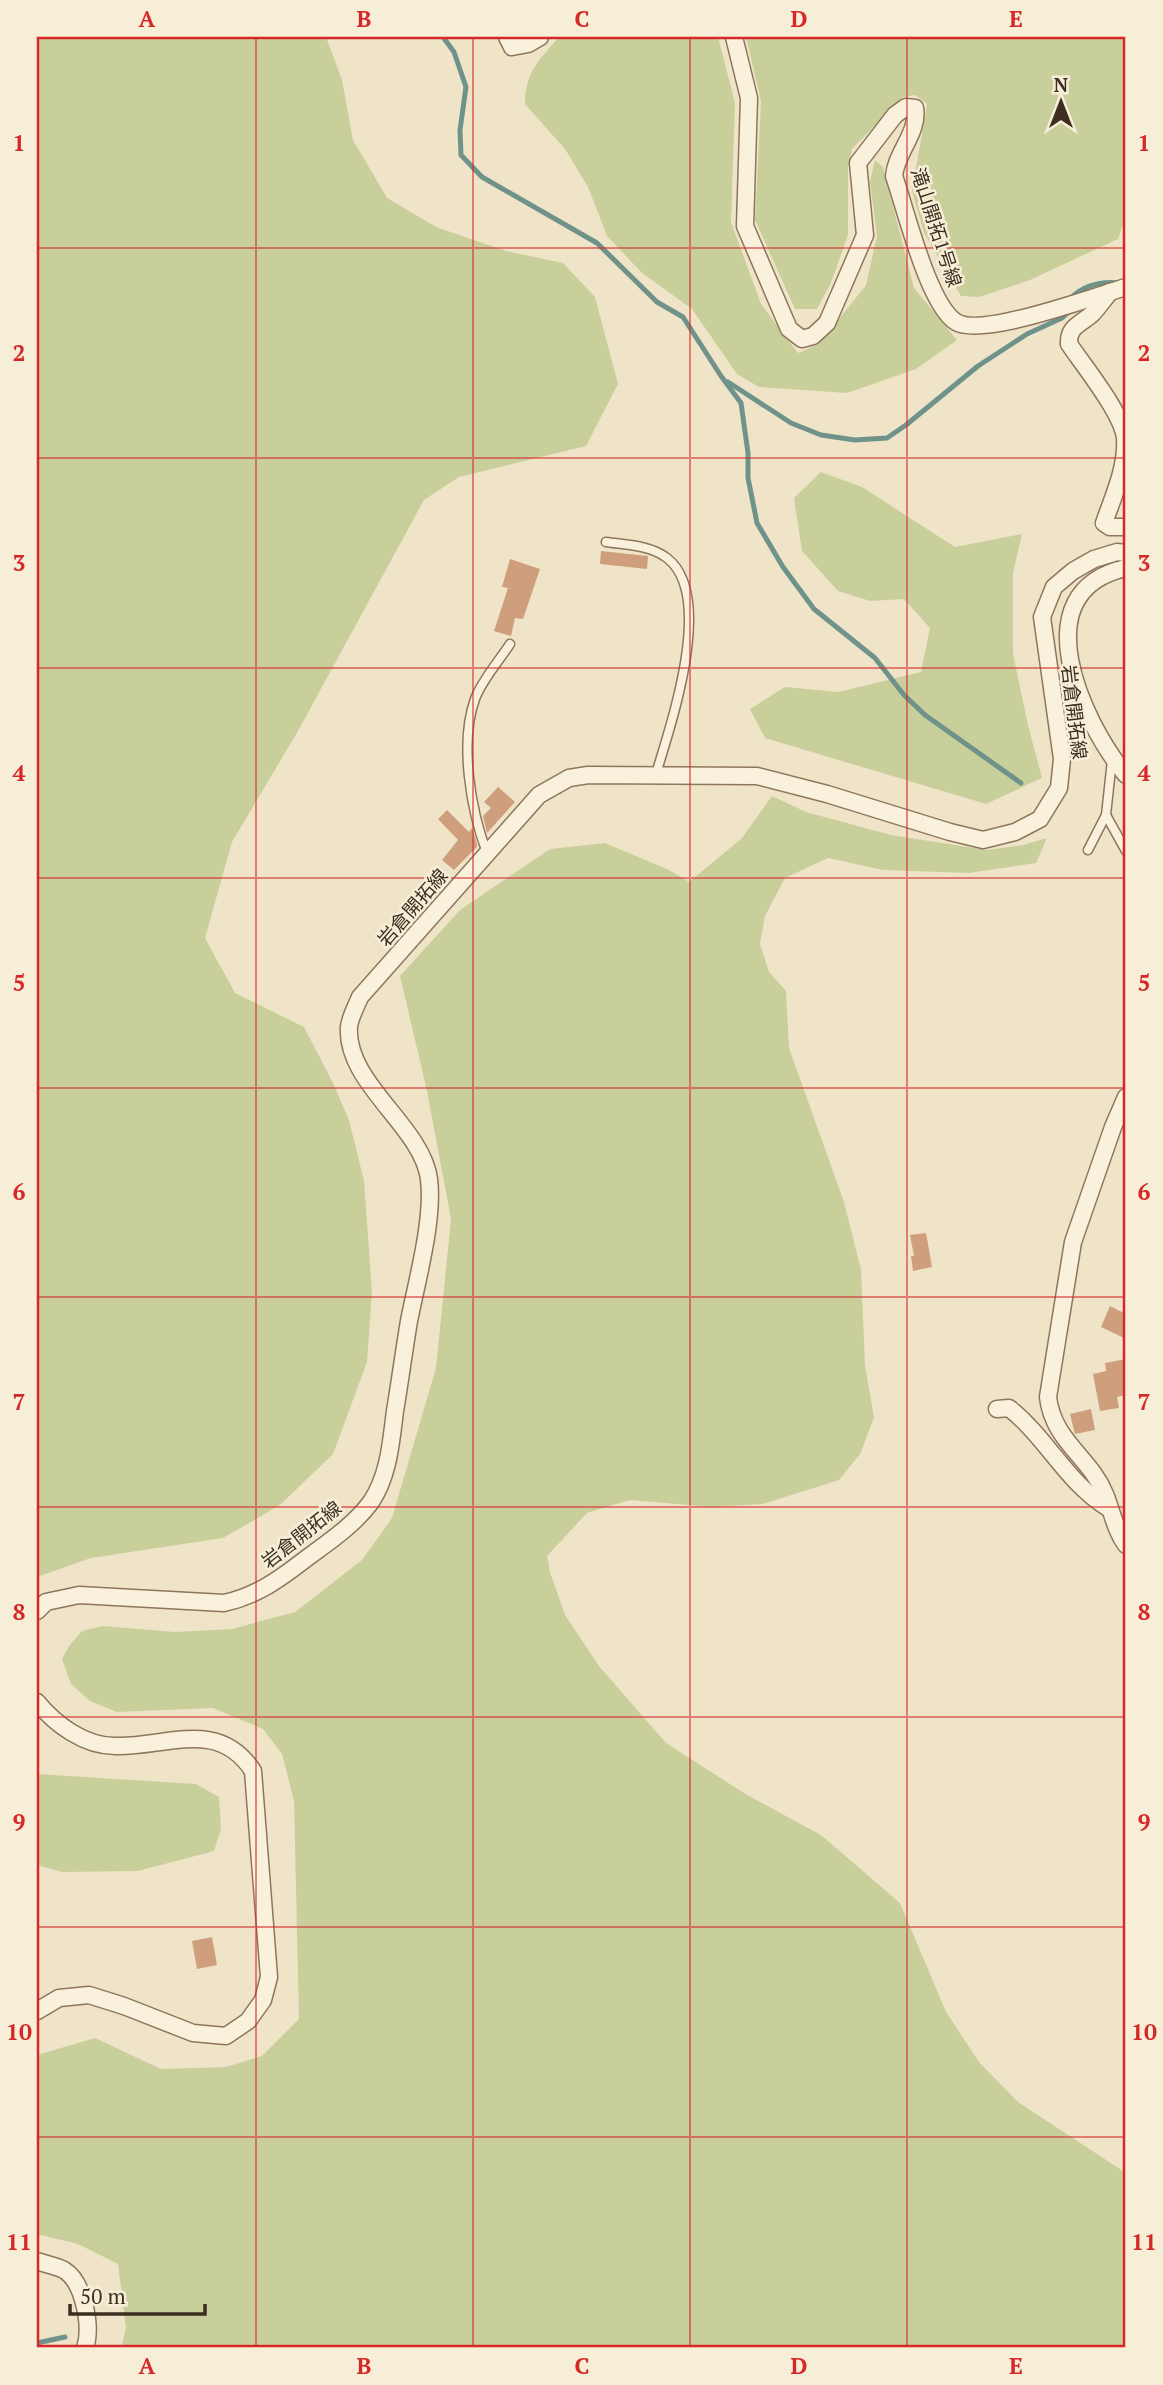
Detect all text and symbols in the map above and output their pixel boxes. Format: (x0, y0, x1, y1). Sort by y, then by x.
text: A (139, 3, 156, 34)
text: B (357, 3, 372, 34)
text: C (575, 3, 590, 34)
text: D (791, 3, 808, 34)
text: E (1009, 3, 1023, 34)
north arrow (1026, 66, 1096, 136)
text: N (1054, 72, 1069, 97)
text: 1 (13, 127, 26, 158)
text: 1 (1138, 127, 1151, 158)
street label: 滝山開拓1号線 (906, 164, 968, 290)
text: 2 (13, 337, 26, 368)
text: 2 (1138, 337, 1151, 368)
text: 3 (13, 547, 26, 578)
text: 3 (1138, 547, 1151, 578)
street label: 岩倉開拓線 (1057, 663, 1093, 761)
text: 4 (13, 757, 26, 788)
text: 4 (1138, 757, 1151, 788)
street label: 岩倉開拓線 (371, 863, 453, 951)
text: 5 (13, 967, 26, 998)
text: 5 (1138, 967, 1151, 998)
text: 6 (13, 1176, 26, 1207)
text: 6 (1138, 1176, 1151, 1207)
text: 7 (13, 1386, 26, 1417)
text: 7 (1138, 1386, 1151, 1417)
street label: 岩倉開拓線 (256, 1495, 346, 1573)
text: 8 (13, 1596, 26, 1627)
text: 8 (1138, 1596, 1151, 1627)
text: 9 (13, 1806, 26, 1837)
text: 9 (1138, 1806, 1151, 1837)
text: 10 (6, 2016, 32, 2047)
text: 10 (1131, 2016, 1157, 2047)
text: 11 (6, 2226, 32, 2257)
text: 11 (1131, 2226, 1157, 2257)
scale bar (70, 2273, 205, 2317)
text: 50 m (80, 2282, 126, 2310)
text: A (139, 2350, 156, 2381)
text: B (357, 2350, 372, 2381)
text: C (575, 2350, 590, 2381)
text: D (791, 2350, 808, 2381)
text: E (1009, 2350, 1023, 2381)

